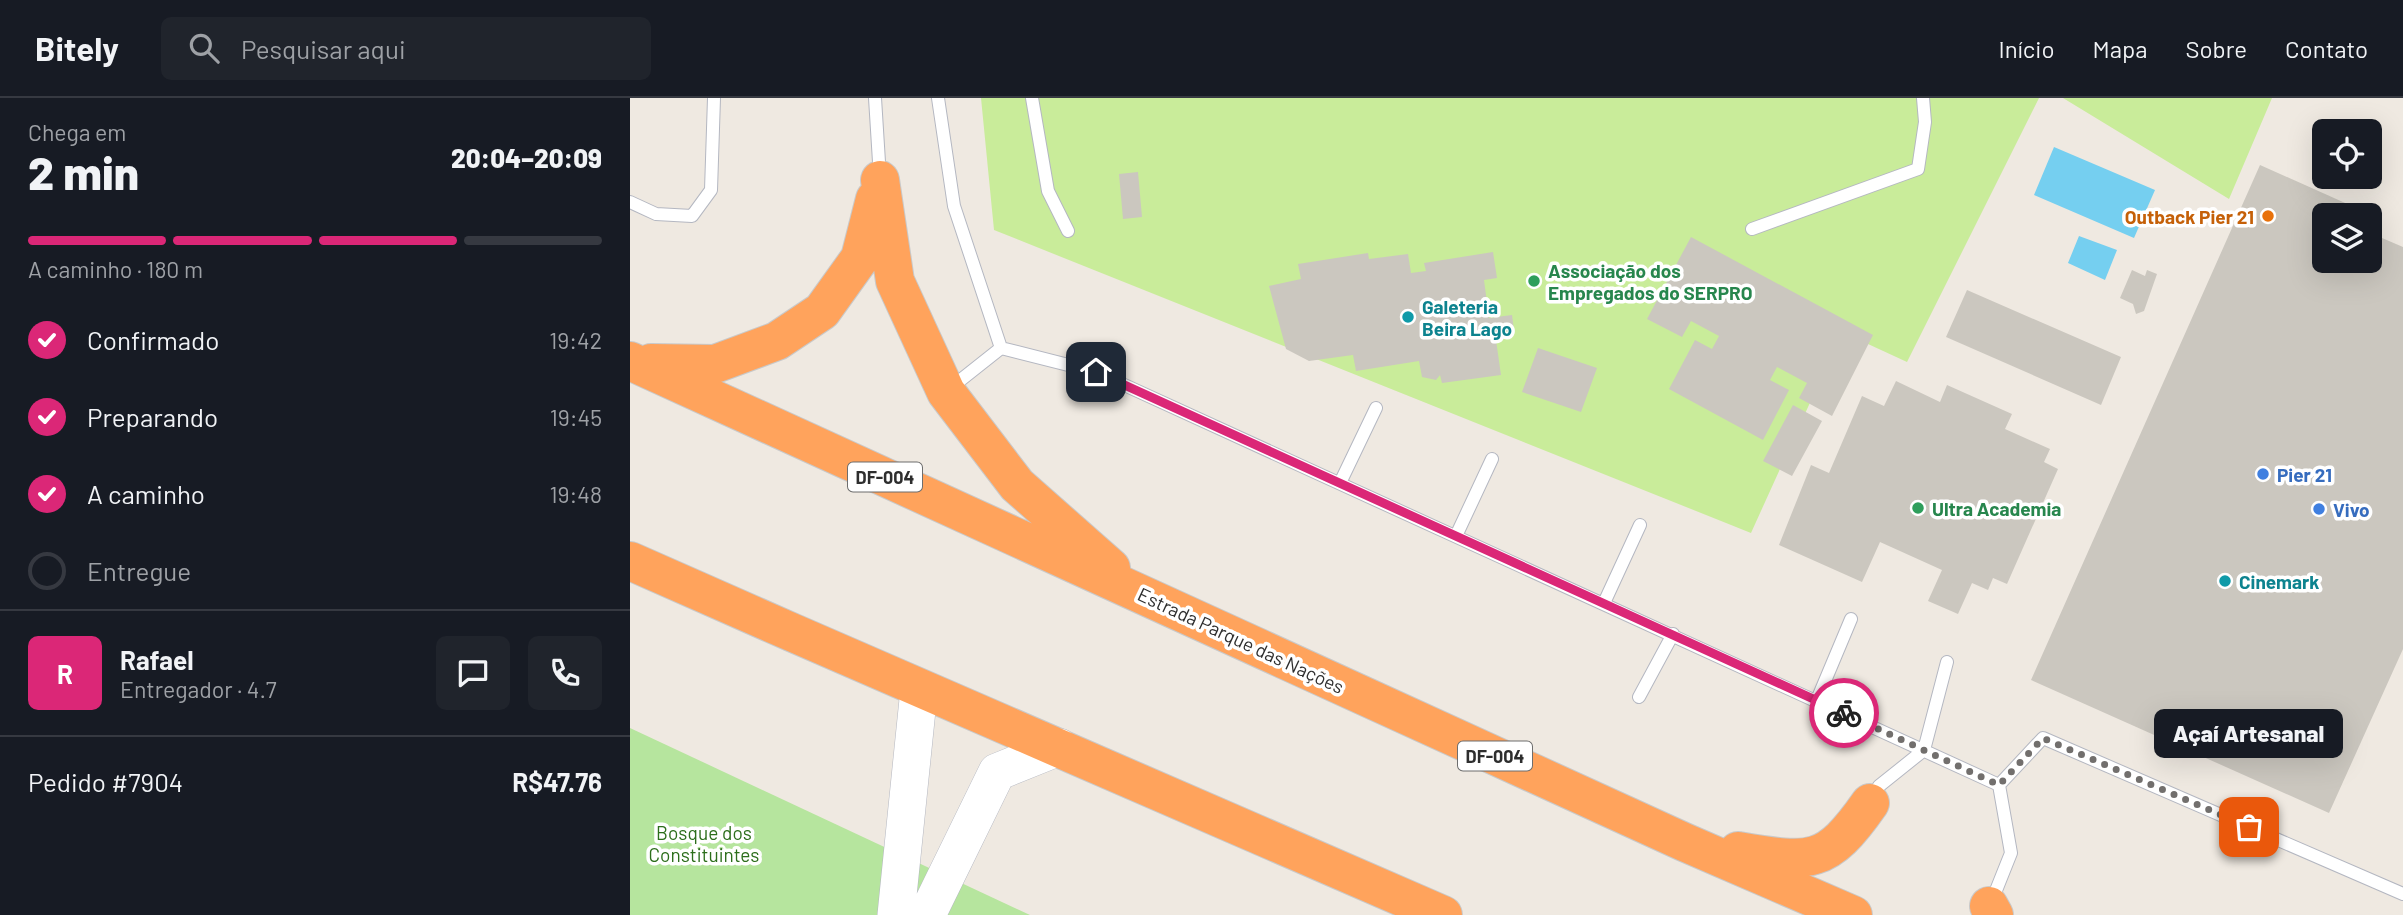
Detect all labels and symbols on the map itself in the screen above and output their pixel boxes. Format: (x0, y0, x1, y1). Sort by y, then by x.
place label: Outback Pier 21 (2125, 205, 2254, 228)
marker: Outback Pier 21 (2260, 208, 2276, 224)
place label: Associação dos Empregados do SERPRO (1548, 259, 1752, 304)
marker: Associação dos Empregados do SERPRO (1526, 273, 1542, 289)
place label: Galeteria Beira Lago (1422, 295, 1512, 340)
marker: Galeteria Beira Lago (1400, 309, 1416, 325)
pin (1066, 342, 1126, 402)
road number: DF-004 (848, 463, 922, 492)
place label: Pier 21 (2277, 463, 2332, 486)
marker: Pier 21 (2255, 466, 2271, 482)
place label: Ultra Academia (1932, 497, 2061, 520)
place label: Vivo (2333, 498, 2370, 521)
marker: Ultra Academia (1910, 500, 1926, 516)
marker: Vivo (2311, 501, 2327, 517)
place label: Cinemark (2239, 570, 2319, 593)
marker: Cinemark (2217, 573, 2233, 589)
street label: Estrada Parque das Nações (1134, 582, 1348, 698)
courier (1809, 678, 1879, 748)
callout: Açaí Artesanal (2154, 708, 2344, 757)
road number: DF-004 (1458, 742, 1532, 770)
pin (2219, 797, 2279, 857)
park label: Bosque dos Constituintes (649, 821, 759, 866)

